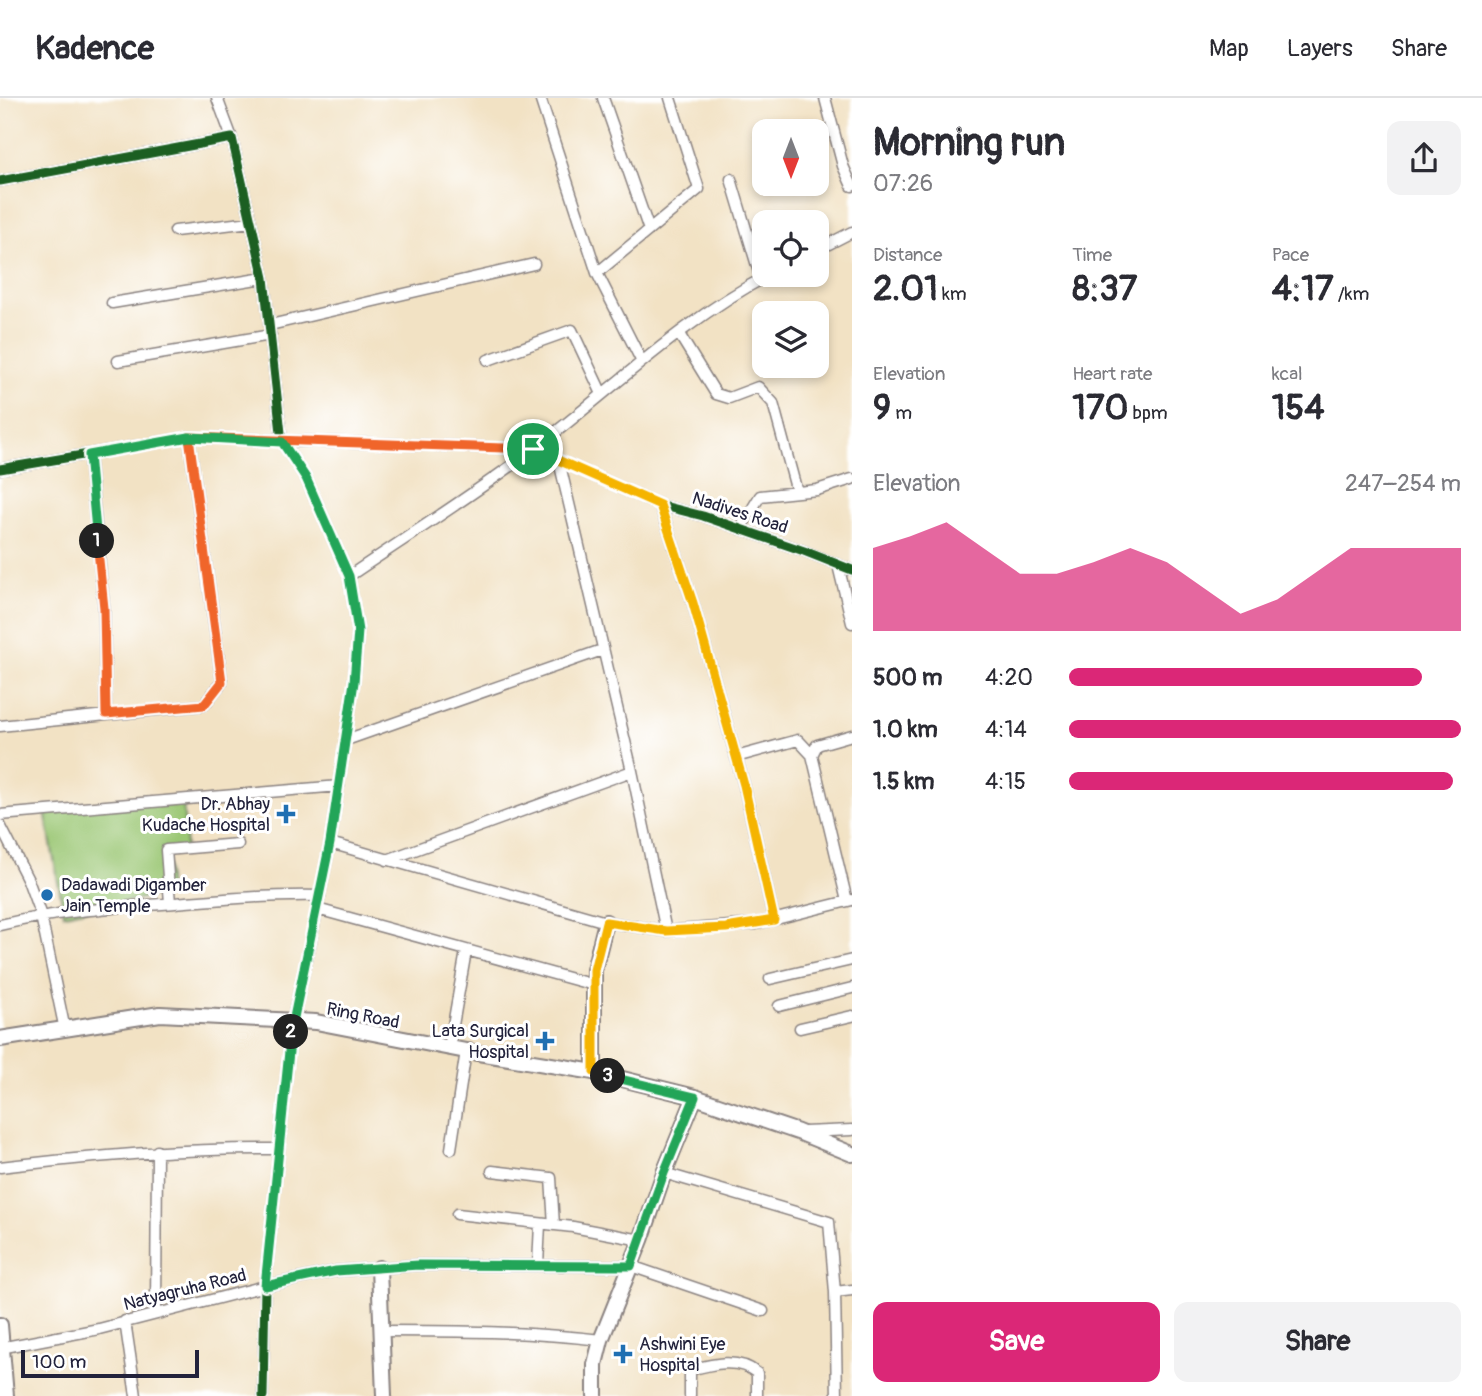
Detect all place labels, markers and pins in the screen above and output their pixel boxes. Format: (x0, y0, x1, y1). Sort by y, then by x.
pin (503, 419, 563, 479)
pin: 1 (80, 524, 114, 558)
place label: Dr. Abhay Kudache Hospital (142, 793, 270, 837)
marker: Dr. Abhay Kudache Hospital (276, 804, 296, 824)
place label: Dadawadi Digamber Jain Temple (61, 874, 207, 918)
marker: Dadawadi Digamber Jain Temple (39, 887, 55, 903)
pin: 2 (274, 1014, 308, 1049)
place label: Lata Surgical Hospital (431, 1020, 529, 1064)
marker: Lata Surgical Hospital (535, 1031, 555, 1051)
pin: 3 (590, 1058, 626, 1094)
place label: Ashwini Eye Hospital (639, 1333, 726, 1377)
marker: Ashwini Eye Hospital (613, 1344, 633, 1364)

